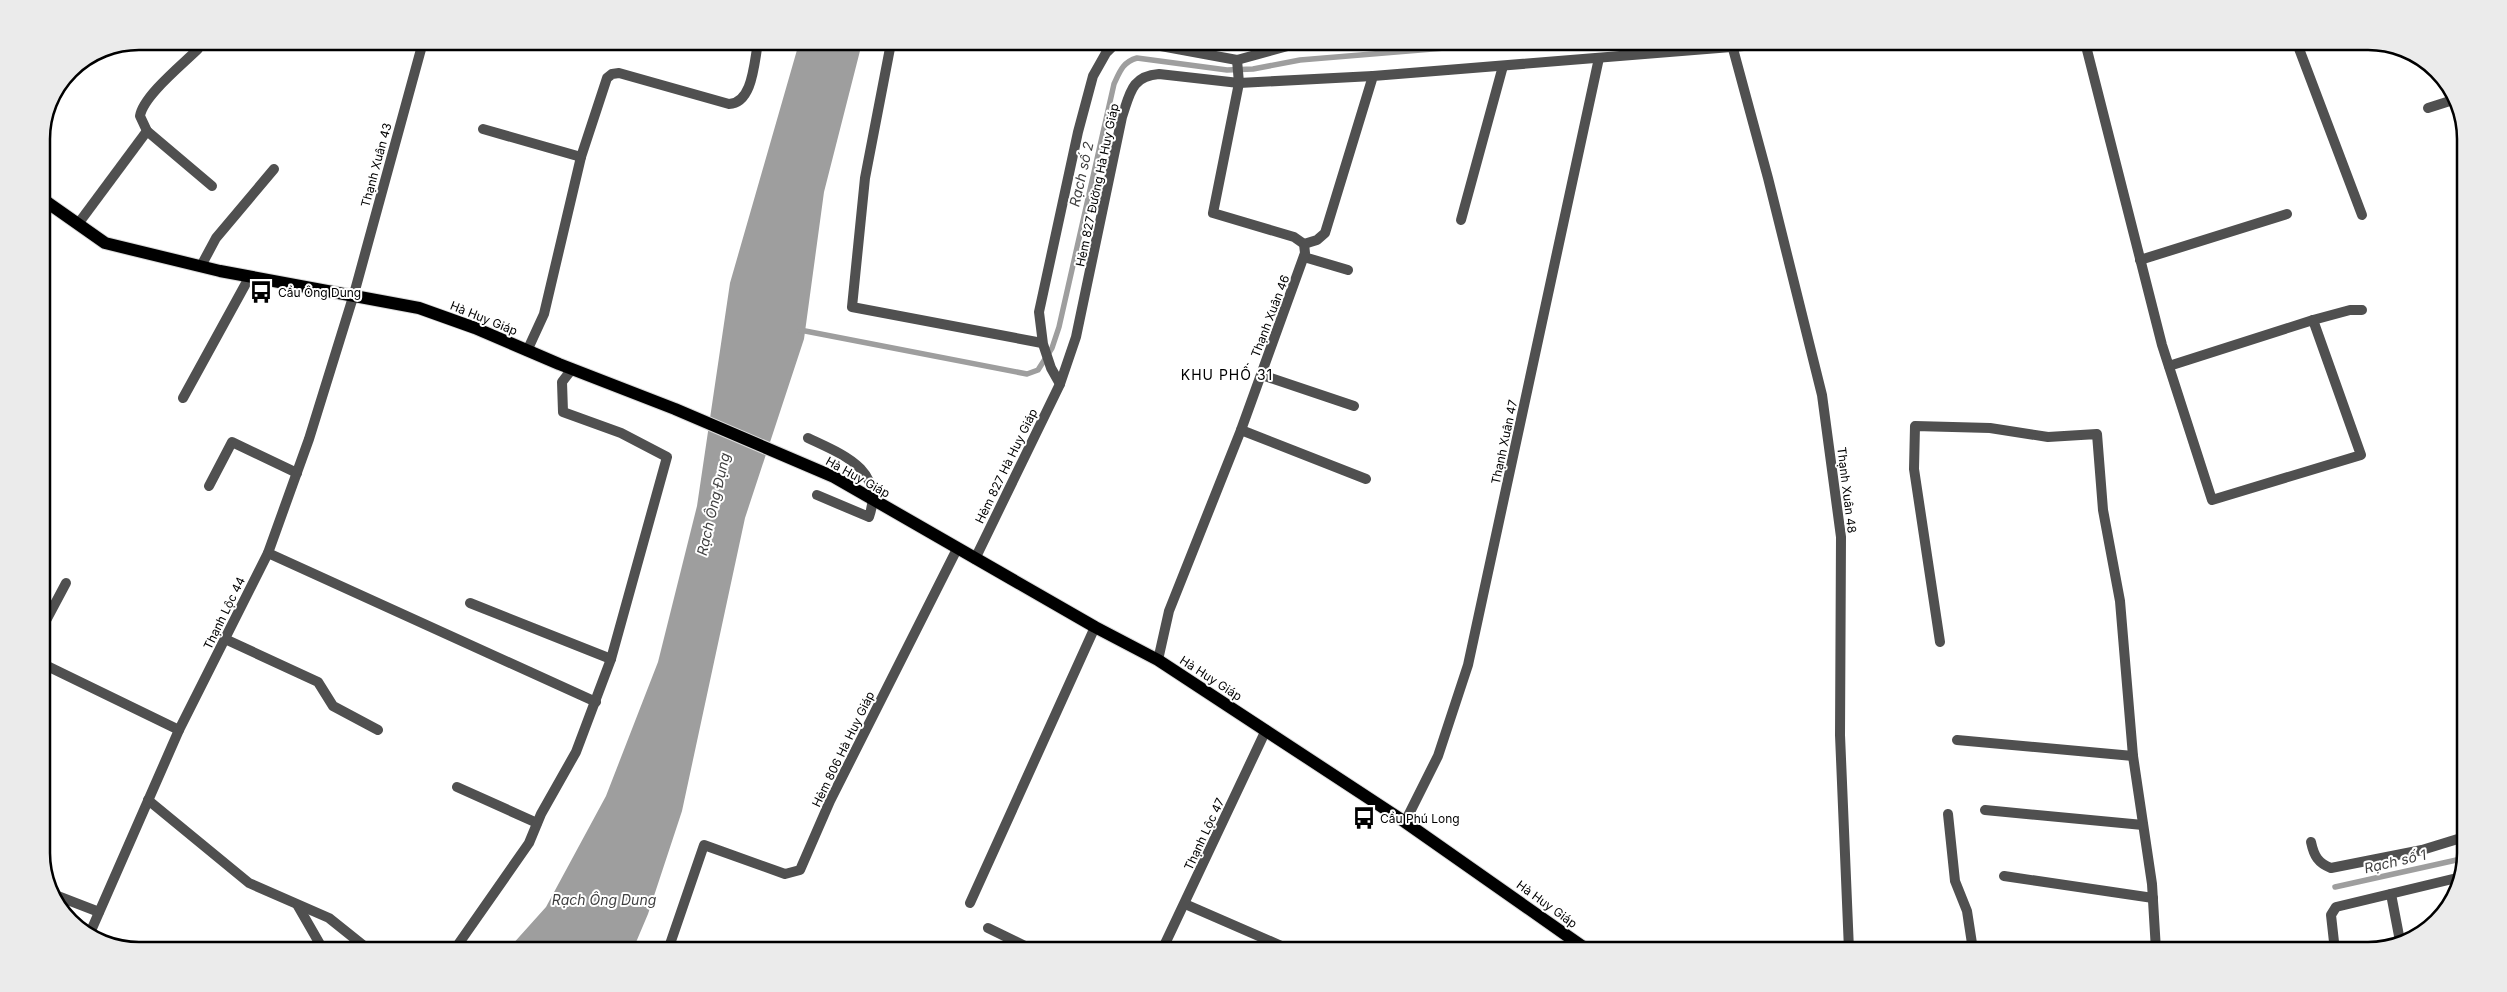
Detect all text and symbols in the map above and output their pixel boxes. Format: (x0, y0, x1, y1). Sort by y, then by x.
street label: Hẻm 827 Đường Hà Huy Giáp (1072, 102, 1122, 268)
street label: Thạnh Xuân 43 (358, 121, 394, 209)
water label: Rạch số 2 (1065, 139, 1097, 208)
street label: Thạnh Xuân 46 (1247, 273, 1293, 359)
bus stop icon: Cầu Ông Dung (248, 279, 274, 305)
place label: Cầu Ông Dung (278, 285, 361, 300)
street label: Hà Huy Giáp (448, 298, 520, 338)
district label: KHU PHỐ 31 (1181, 363, 1273, 383)
street label: Thạnh Xuân 47 (1488, 398, 1520, 486)
street label: Hẻm 827 Hà Huy Giáp (972, 406, 1040, 526)
street label: Thạnh Xuân 48 (1834, 446, 1860, 534)
water label: Rạch Ông Đụng (693, 451, 733, 557)
street label: Hà Huy Giáp (823, 453, 893, 501)
street label: Thạnh Lộc 44 (200, 574, 248, 652)
street label: Hà Huy Giáp (1177, 652, 1245, 704)
street label: Hẻm 806 Hà Huy Giáp (808, 689, 878, 809)
street label: Thạnh Lộc 47 (1181, 795, 1227, 872)
bus stop icon: Cầu Phú Long (1351, 805, 1377, 831)
place label: Cầu Phú Long (1380, 811, 1460, 826)
water label: Rạch số 1 (2362, 846, 2428, 876)
street label: Hà Huy Giáp (1514, 877, 1580, 931)
water label: Rạch Ông Dung (552, 891, 657, 908)

